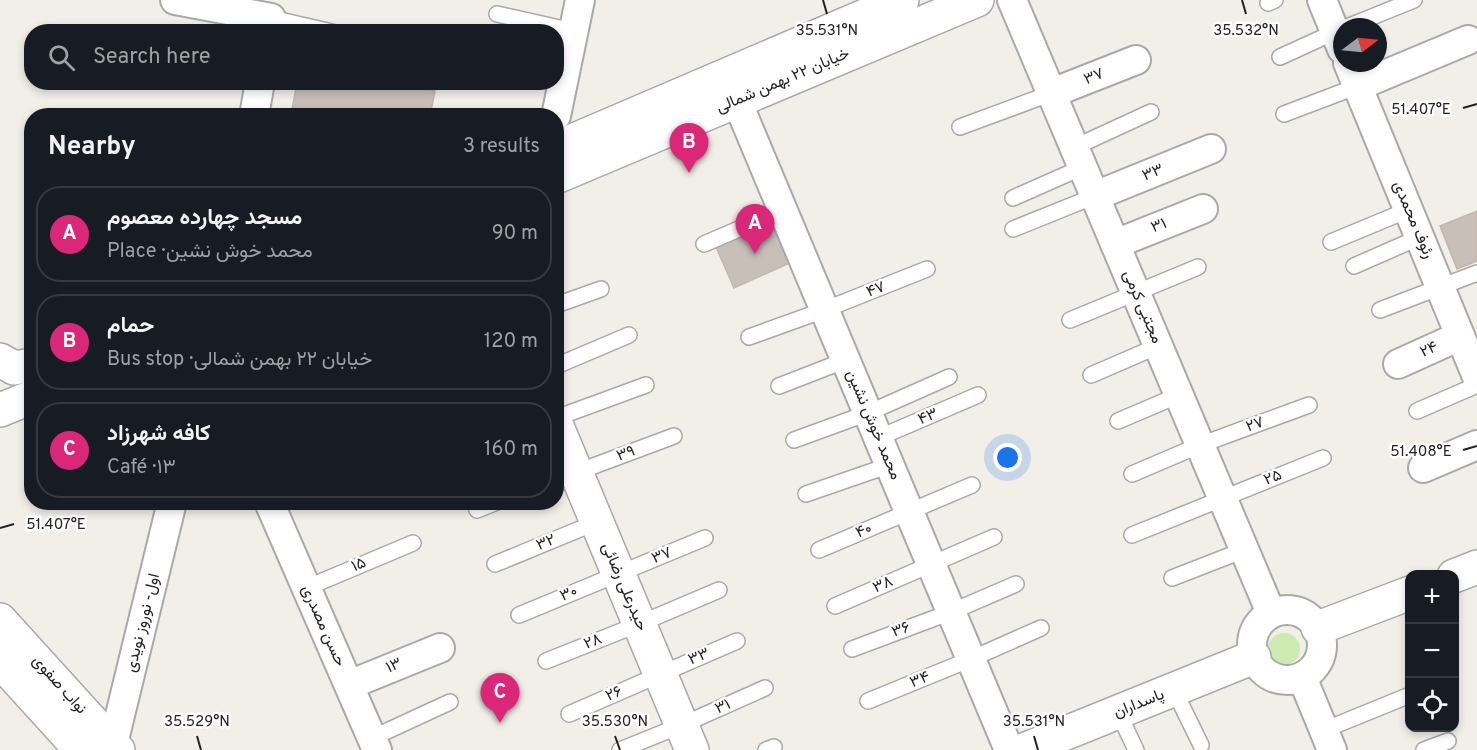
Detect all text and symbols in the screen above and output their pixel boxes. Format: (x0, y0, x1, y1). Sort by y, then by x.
north arrow (1333, 18, 1387, 72)
text: 35.531°N (796, 22, 858, 41)
text: 35.532°N (1213, 22, 1279, 41)
search box (24, 24, 564, 90)
icon: search (45, 41, 78, 74)
text: Search here (93, 44, 211, 71)
street label: خیابان ۲۲ بهمن شمالی (713, 44, 853, 118)
street label: ۳۷ (1081, 64, 1107, 90)
text: 51.407°E (1391, 101, 1451, 120)
pin: B (670, 124, 708, 173)
text: Nearby (48, 131, 136, 164)
text: 3 results (463, 134, 540, 160)
street label: ۳۳ (1139, 160, 1167, 186)
street label: رئوف محمدی (1388, 178, 1438, 262)
pin: A (736, 204, 774, 254)
text: مسجد چهارده معصوم (107, 205, 302, 232)
street label: ۳۱ (1148, 214, 1170, 238)
text: A (62, 221, 77, 247)
text: 90 m (492, 221, 538, 247)
text: Place · محمد خوش نشین (107, 239, 313, 265)
street label: مجتبی کرمی (1118, 267, 1166, 347)
street label: ۴۷ (864, 277, 888, 303)
text: حمام (107, 313, 154, 340)
text: B (63, 329, 76, 355)
text: 120 m (484, 329, 538, 355)
street label: ۲۴ (1417, 337, 1441, 363)
text: Bus stop · خیابان ۲۲ بهمن شمالی (107, 347, 372, 373)
street label: محمد خوش نشین (841, 367, 905, 483)
street label: ۴۳ (915, 404, 941, 430)
street label: ۲۷ (1243, 413, 1267, 437)
text: کافه شهرزاد (107, 421, 211, 448)
text: C (63, 437, 76, 463)
text: 160 m (484, 437, 538, 463)
street label: ۳۹ (614, 441, 638, 467)
your location (993, 443, 1022, 472)
text: 51.408°E (1390, 443, 1452, 462)
text: Café · ۱۳ (107, 455, 176, 481)
street label: ۲۵ (1261, 465, 1285, 491)
text: 51.407°E (26, 516, 86, 535)
street label: ۴۰ (853, 519, 875, 543)
street label: ۳۲ (533, 530, 559, 556)
street label: حیدرعلی رضائی (596, 540, 652, 634)
street label: ۳۷ (649, 543, 675, 569)
street label: ۱۵ (349, 553, 369, 577)
map controls (1405, 570, 1459, 732)
button: + (1405, 570, 1459, 624)
street label: اول- نوروز نویدی (121, 572, 165, 674)
street label: ۳۸ (870, 572, 896, 598)
street label: ۳۰ (557, 581, 581, 607)
street label: حسن مصدری (296, 582, 350, 670)
street label: ۳۶ (889, 617, 913, 643)
button: − (1405, 624, 1459, 678)
street label: ۲۸ (581, 629, 605, 655)
street label: ۳۳ (685, 644, 713, 670)
street label: نواب صفوی (27, 651, 91, 719)
street label: ۱۳ (383, 654, 405, 678)
street label: ۳۴ (907, 667, 933, 693)
pin: C (480, 674, 520, 723)
button: locate (1405, 678, 1459, 732)
street label: ۲۶ (603, 681, 626, 706)
street label: پاسداران (1111, 685, 1167, 723)
street label: ۳۱ (712, 695, 734, 719)
text: 35.529°N (164, 713, 230, 732)
text: 35.530°N (582, 713, 648, 732)
text: 35.531°N (1003, 713, 1065, 732)

